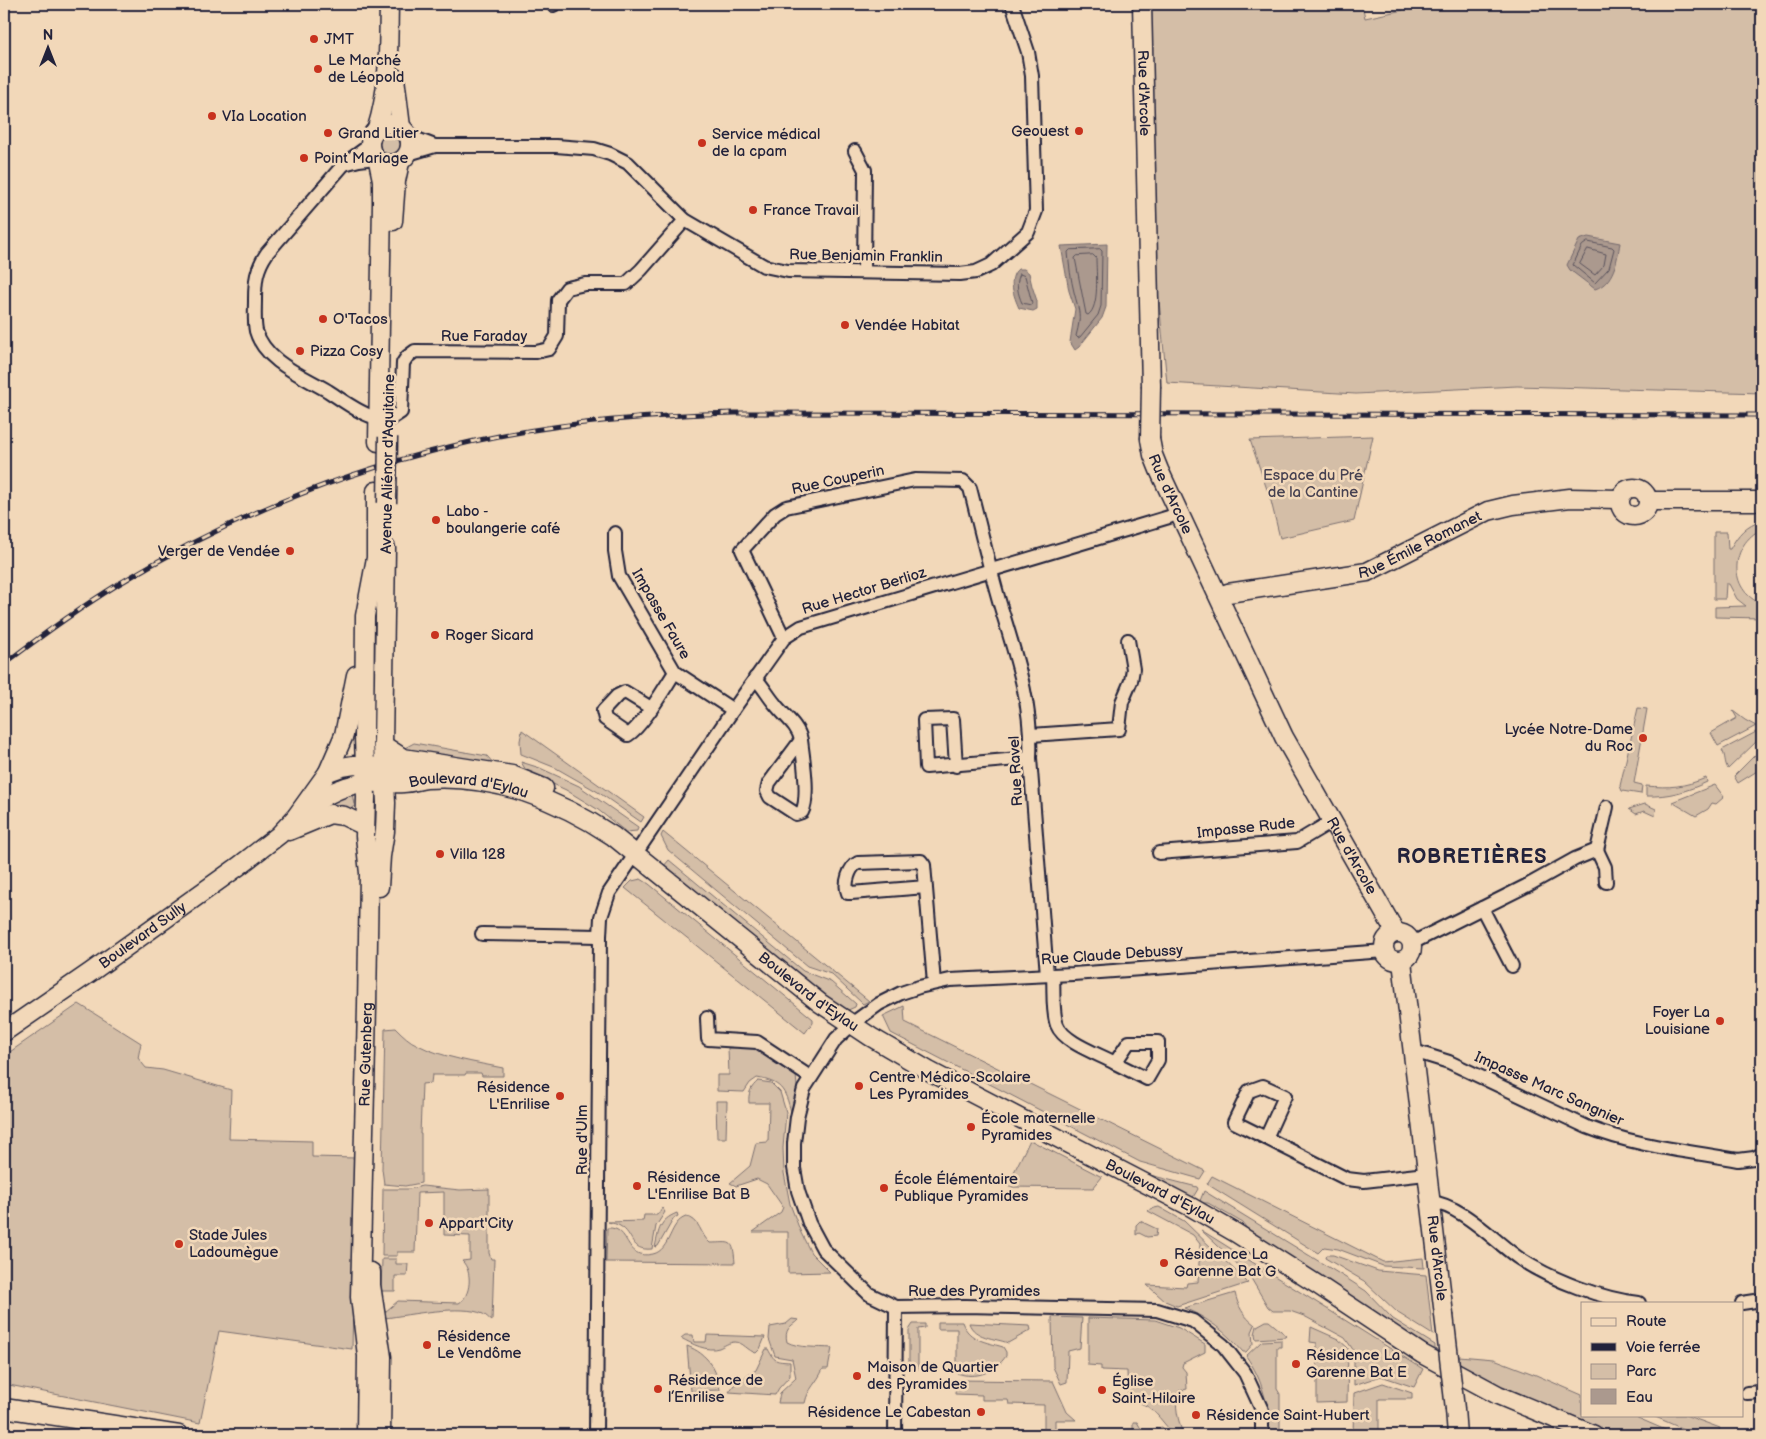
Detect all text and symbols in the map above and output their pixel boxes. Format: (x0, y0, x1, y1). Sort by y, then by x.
north arrow (22, 22, 72, 72)
text: N (43, 27, 53, 44)
place label: JMT (324, 30, 354, 49)
marker: JMT (308, 33, 320, 45)
street label: Rue d'Arcole (1134, 50, 1155, 136)
place label: Le Marché de Léopold (328, 51, 404, 87)
marker: Le Marché de Léopold (312, 63, 324, 75)
place label: VIa Location (222, 107, 307, 126)
marker: VIa Location (206, 110, 218, 122)
place label: Geouest (1011, 122, 1069, 141)
place label: Grand Litier (338, 124, 419, 143)
place label: Service médical de la cpam (712, 125, 820, 161)
marker: Geouest (1073, 125, 1085, 137)
marker: Grand Litier (322, 127, 334, 139)
marker: Service médical de la cpam (696, 137, 708, 149)
place label: Point Mariage (314, 149, 409, 168)
marker: Point Mariage (298, 152, 310, 164)
place label: France Travail (763, 201, 859, 220)
marker: France Travail (747, 204, 759, 216)
street label: Rue Benjamin Franklin (789, 245, 943, 267)
place label: O'Tacos (333, 310, 388, 329)
marker: O'Tacos (317, 313, 329, 325)
place label: Vendée Habitat (855, 316, 960, 335)
marker: Vendée Habitat (839, 319, 851, 331)
street label: Rue Faraday (441, 327, 527, 346)
place label: Pizza Cosy (310, 342, 383, 361)
marker: Pizza Cosy (294, 345, 306, 357)
street label: Avenue Aliénor d'Aquitaine (377, 374, 399, 554)
street label: Rue d'Arcole (1144, 451, 1197, 537)
street label: Rue Couperin (790, 461, 886, 499)
park label: Espace du Pré de la Cantine (1263, 466, 1363, 502)
place label: Labo - boulangerie café (446, 502, 560, 538)
street label: Rue Émile Romanet (1357, 506, 1485, 583)
marker: Labo - boulangerie café (430, 514, 442, 526)
place label: Verger de Vendée (158, 542, 280, 561)
marker: Verger de Vendée (284, 545, 296, 557)
street label: Rue Hector Berlioz (800, 563, 929, 619)
street label: Impasse Faure (627, 565, 695, 663)
place label: Roger Sicard (445, 626, 534, 645)
marker: Roger Sicard (429, 629, 441, 641)
place label: Lycée Notre-Dame du Roc (1504, 720, 1633, 756)
marker: Lycée Notre-Dame du Roc (1637, 732, 1649, 744)
street label: Rue Ravel (1005, 735, 1027, 807)
street label: Boulevard d'Eylau (407, 769, 531, 802)
street label: Impasse Rude (1196, 813, 1296, 843)
street label: Rue d'Arcole (1322, 814, 1381, 898)
district label: ROBRETIÈRES (1397, 843, 1547, 869)
place label: Villa 128 (450, 845, 506, 864)
marker: Villa 128 (434, 848, 446, 860)
street label: Boulevard Sully (95, 897, 190, 973)
street label: Rue Claude Debussy (1040, 941, 1184, 969)
street label: Boulevard d'Eylau (755, 948, 863, 1036)
street label: Rue Gutenberg (355, 1002, 377, 1107)
place label: Foyer La Louisiane (1645, 1003, 1710, 1039)
marker: Foyer La Louisiane (1714, 1015, 1726, 1027)
street label: Impasse Marc Sangnier (1471, 1048, 1627, 1131)
place label: Centre Médico-Scolaire Les Pyramides (869, 1068, 1031, 1104)
place label: Résidence L'Enrilise (477, 1078, 550, 1114)
marker: Centre Médico-Scolaire Les Pyramides (853, 1080, 865, 1092)
marker: Résidence L'Enrilise (554, 1090, 566, 1102)
street label: Rue d'Ulm (573, 1105, 592, 1175)
place label: École maternelle Pyramides (981, 1109, 1096, 1145)
marker: École maternelle Pyramides (965, 1121, 977, 1133)
street label: Boulevard d'Eylau (1102, 1155, 1218, 1228)
place label: Résidence L'Enrilise Bat B (647, 1168, 750, 1204)
place label: École Élémentaire Publique Pyramides (894, 1170, 1029, 1206)
marker: Résidence L'Enrilise Bat B (631, 1180, 643, 1192)
marker: École Élémentaire Publique Pyramides (878, 1182, 890, 1194)
place label: Appart'City (439, 1214, 513, 1233)
street label: Rue d'Arcole (1423, 1214, 1452, 1302)
marker: Appart'City (423, 1217, 435, 1229)
place label: Stade Jules Ladoumègue (189, 1226, 278, 1262)
marker: Stade Jules Ladoumègue (173, 1238, 185, 1250)
place label: Résidence La Garenne Bat G (1174, 1245, 1276, 1281)
marker: Résidence La Garenne Bat G (1158, 1257, 1170, 1269)
street label: Rue des Pyramides (908, 1282, 1041, 1301)
legend (1581, 1302, 1744, 1416)
text: Route (1626, 1312, 1667, 1331)
place label: Résidence Le Vendôme (437, 1327, 522, 1363)
text: Voie ferrée (1626, 1338, 1701, 1357)
marker: Résidence Le Vendôme (421, 1339, 433, 1351)
place label: Résidence La Garenne Bat E (1306, 1346, 1407, 1382)
place label: Maison de Quartier des Pyramides (867, 1358, 999, 1394)
marker: Résidence La Garenne Bat E (1290, 1358, 1302, 1370)
text: Parc (1626, 1362, 1656, 1381)
marker: Maison de Quartier des Pyramides (851, 1370, 863, 1382)
place label: Résidence de l’Enrilise (668, 1371, 763, 1407)
place label: Église Saint-Hilaire (1112, 1372, 1195, 1408)
marker: Résidence de l’Enrilise (652, 1383, 664, 1395)
marker: Église Saint-Hilaire (1096, 1384, 1108, 1396)
text: Eau (1626, 1388, 1653, 1407)
place label: Résidence Le Cabestan (807, 1403, 971, 1422)
marker: Résidence Le Cabestan (975, 1406, 987, 1418)
place label: Résidence Saint-Hubert (1206, 1406, 1370, 1425)
marker: Résidence Saint-Hubert (1190, 1409, 1202, 1421)

